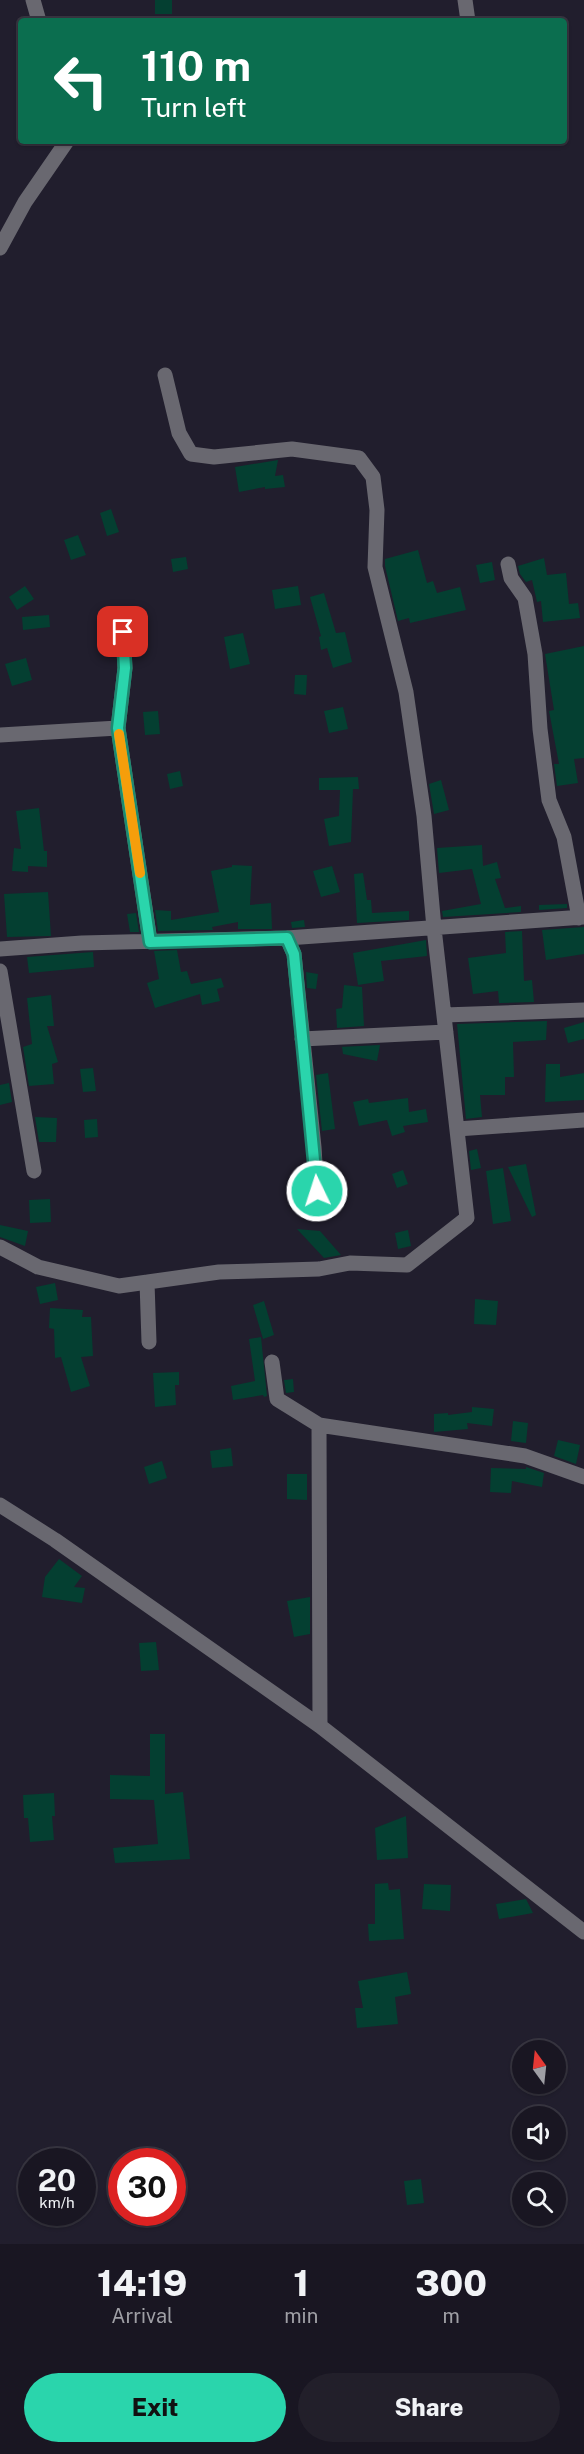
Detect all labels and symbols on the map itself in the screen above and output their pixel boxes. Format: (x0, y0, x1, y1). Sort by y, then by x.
pin (97, 606, 148, 657)
position arrow (285, 1159, 349, 1223)
north arrow (512, 2040, 566, 2094)
speed limit sign: 30 (108, 2148, 186, 2226)

